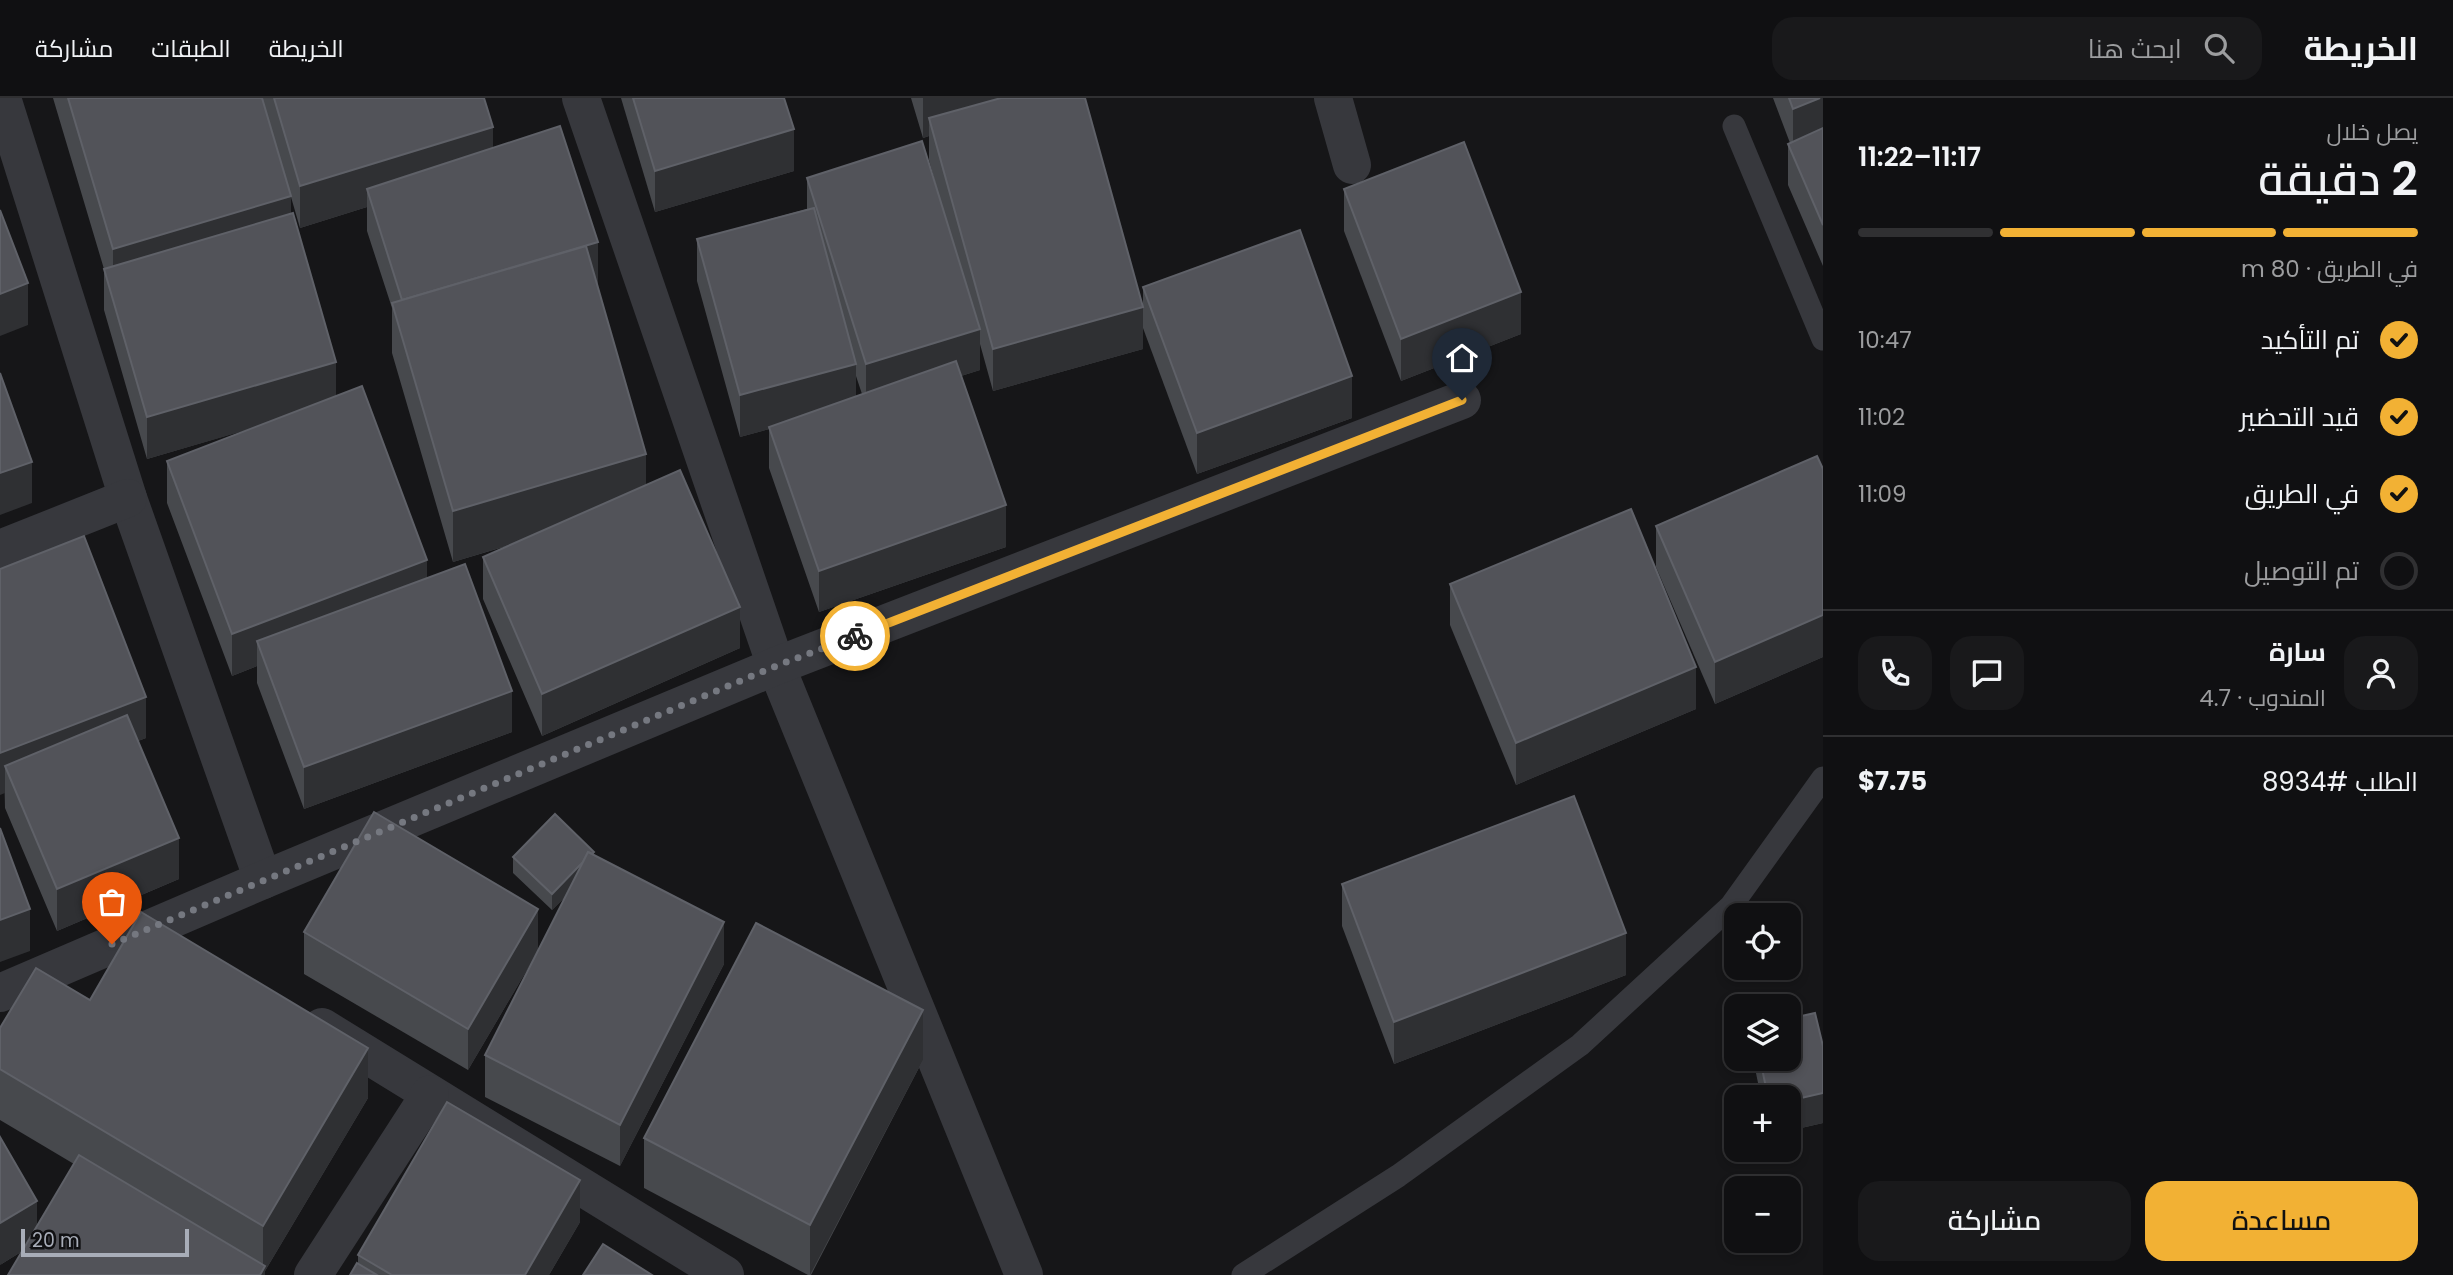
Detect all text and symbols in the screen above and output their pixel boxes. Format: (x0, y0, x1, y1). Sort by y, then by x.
search box (1772, 17, 2262, 80)
text: الخريطة (2304, 25, 2418, 72)
icon: search (2200, 29, 2238, 67)
text: ابحث هنا (2088, 31, 2182, 67)
text: مشاركة (35, 32, 113, 65)
text: الطبقات (151, 32, 231, 65)
text: الخريطة (269, 32, 344, 65)
text: يصل خلال (2327, 116, 2418, 148)
text: 11:17–11:22 (1858, 139, 1981, 175)
text: 2 دقيقة (2258, 147, 2418, 211)
text: في الطريق · 80 m (2241, 253, 2418, 285)
icon: check (2380, 321, 2418, 359)
text: تم التأكيد (2261, 322, 2359, 358)
text: 10:47 (1858, 324, 1912, 356)
pin (1432, 328, 1492, 400)
icon: home (1443, 339, 1481, 377)
icon: check (2380, 398, 2418, 436)
text: قيد التحضير (2240, 399, 2359, 435)
text: 11:02 (1858, 401, 1905, 433)
icon: check (2380, 475, 2418, 513)
text: في الطريق (2245, 476, 2359, 512)
text: 11:09 (1858, 478, 1907, 510)
text: تم التوصيل (2244, 553, 2359, 589)
courier (820, 601, 890, 671)
icon: bike (836, 617, 874, 655)
text: سارة (2269, 634, 2326, 670)
button: phone (1858, 636, 1932, 710)
button: chat (1950, 636, 2024, 710)
button: person (2344, 636, 2418, 710)
text: المندوب · 4.7 (2199, 682, 2326, 714)
text: $7.75 (1858, 763, 1927, 799)
text: الطلب #8934 (2262, 764, 2418, 800)
pin (82, 872, 142, 944)
icon: bag (93, 883, 131, 921)
map controls (1724, 903, 1801, 1253)
button: locate (1724, 903, 1801, 980)
button: layers (1724, 994, 1801, 1071)
button: + (1724, 1085, 1801, 1162)
button: − (1724, 1176, 1801, 1253)
button: مشاركة (1858, 1181, 2131, 1261)
button: مساعدة (2145, 1181, 2418, 1261)
scale bar (21, 1226, 189, 1258)
text: 20 m (32, 1227, 80, 1254)

